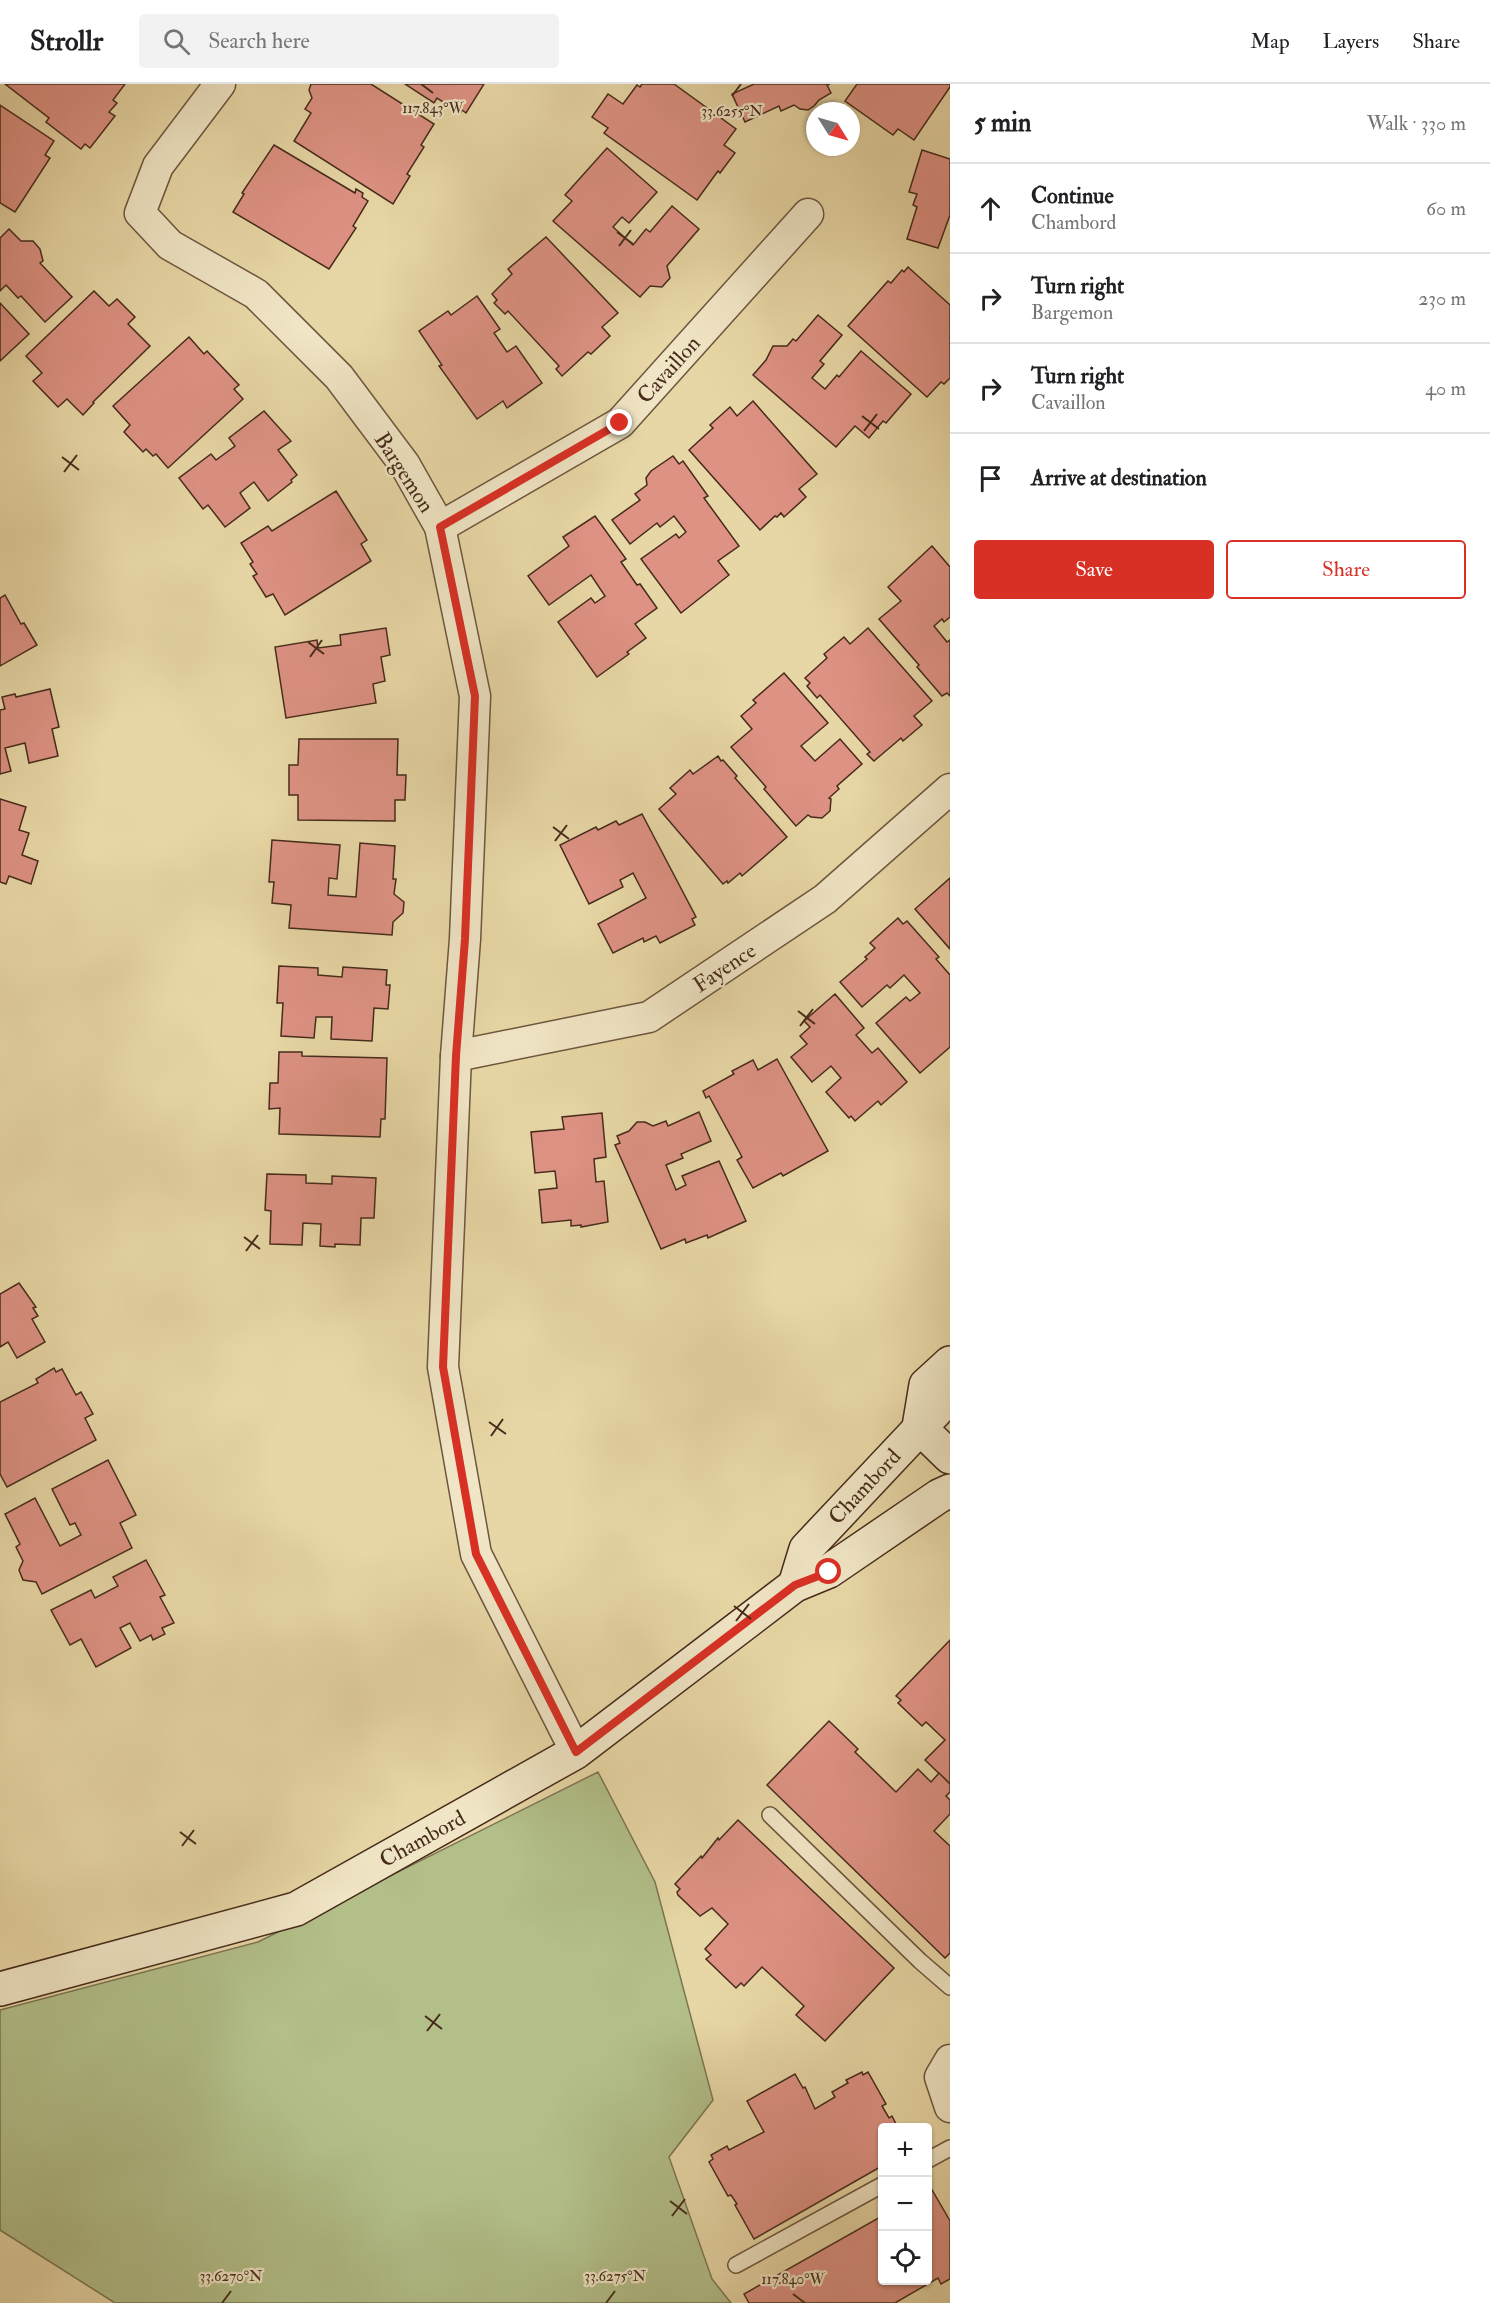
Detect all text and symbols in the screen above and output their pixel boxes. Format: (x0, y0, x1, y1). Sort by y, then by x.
search box (139, 14, 559, 68)
text: Strollr (30, 24, 103, 59)
icon: search (160, 25, 193, 58)
text: Search here (208, 27, 310, 55)
text: Map (1250, 28, 1290, 55)
text: Layers (1323, 28, 1379, 55)
text: Share (1412, 28, 1460, 55)
text: 117.843°W (402, 99, 465, 118)
text: 33.6255°N (701, 102, 763, 121)
north arrow (806, 102, 860, 156)
text: 5 min (974, 107, 1031, 139)
text: Walk · 330 m (1367, 111, 1466, 136)
text: Continue (1031, 182, 1114, 210)
icon: ahead (974, 192, 1007, 225)
text: 60 m (1426, 196, 1466, 221)
text: Chambord (1031, 210, 1116, 235)
text: Turn right (1031, 272, 1124, 300)
icon: right (974, 282, 1007, 315)
text: 230 m (1418, 286, 1466, 311)
text: Bargemon (1031, 300, 1113, 325)
street label: Cavaillon (631, 330, 707, 410)
text: Turn right (1031, 362, 1124, 390)
icon: right (974, 372, 1007, 405)
text: 40 m (1425, 376, 1466, 401)
text: Cavaillon (1031, 390, 1106, 415)
route end (606, 409, 632, 435)
street label: Bargemon (368, 427, 441, 518)
icon: arrive (974, 462, 1007, 495)
text: Arrive at destination (1031, 464, 1207, 492)
button: Save (974, 540, 1214, 599)
button: Share (1226, 540, 1466, 599)
street label: Fayence (688, 937, 761, 999)
street label: Chambord (822, 1443, 907, 1531)
route start (815, 1558, 841, 1584)
street label: Chambord (375, 1804, 470, 1874)
map controls (878, 2123, 932, 2285)
button: + (878, 2123, 932, 2177)
button: − (878, 2177, 932, 2231)
button: locate (878, 2231, 932, 2285)
text: 33.6270°N (200, 2267, 263, 2286)
text: 33.6275°N (584, 2267, 646, 2286)
text: 117.840°W (761, 2270, 826, 2289)

